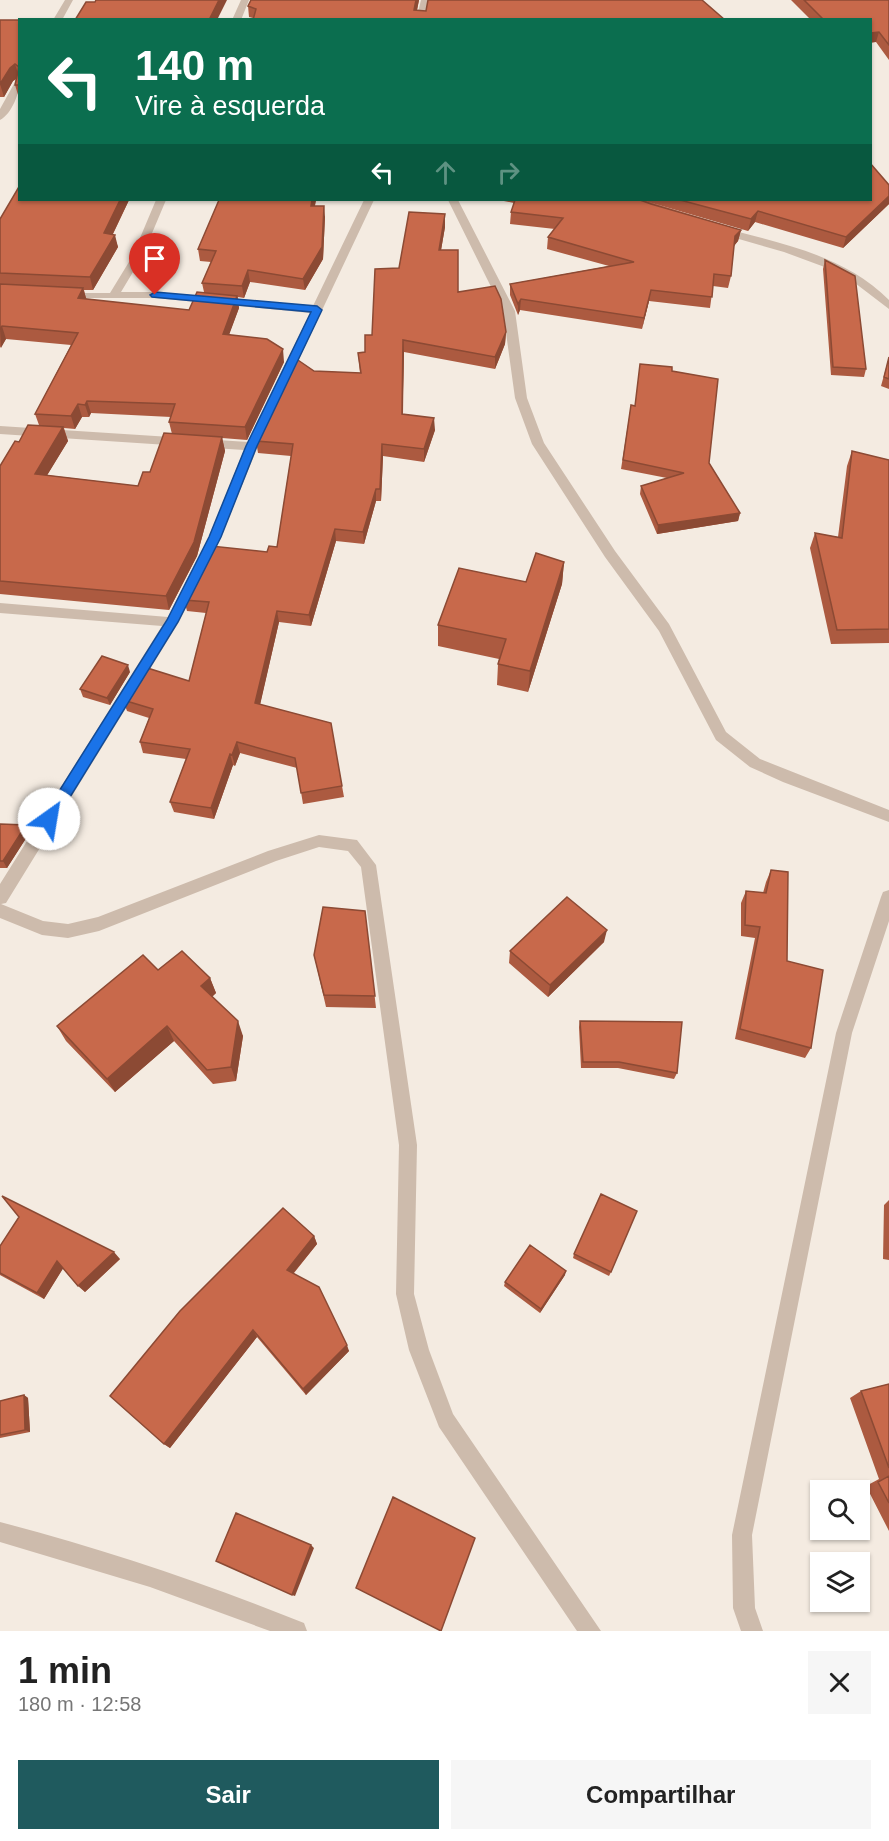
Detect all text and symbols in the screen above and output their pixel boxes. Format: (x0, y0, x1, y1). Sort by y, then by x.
icon: left (36, 42, 114, 120)
text: 140 m (135, 42, 254, 89)
text: Vire à esquerda (135, 91, 325, 121)
icon: left (366, 156, 399, 189)
icon: ahead (429, 156, 462, 189)
icon: right (492, 156, 525, 189)
pin (129, 233, 180, 295)
icon: arrive (138, 242, 171, 275)
position arrow (17, 787, 81, 851)
map controls (810, 1480, 870, 1612)
button: search (810, 1480, 870, 1540)
button: layers (810, 1552, 870, 1612)
text: 1 min (18, 1650, 112, 1691)
button: close (808, 1651, 871, 1714)
text: 180 m · 12:58 (18, 1693, 141, 1715)
button: Sair (18, 1760, 439, 1829)
button: Compartilhar (451, 1760, 871, 1829)

